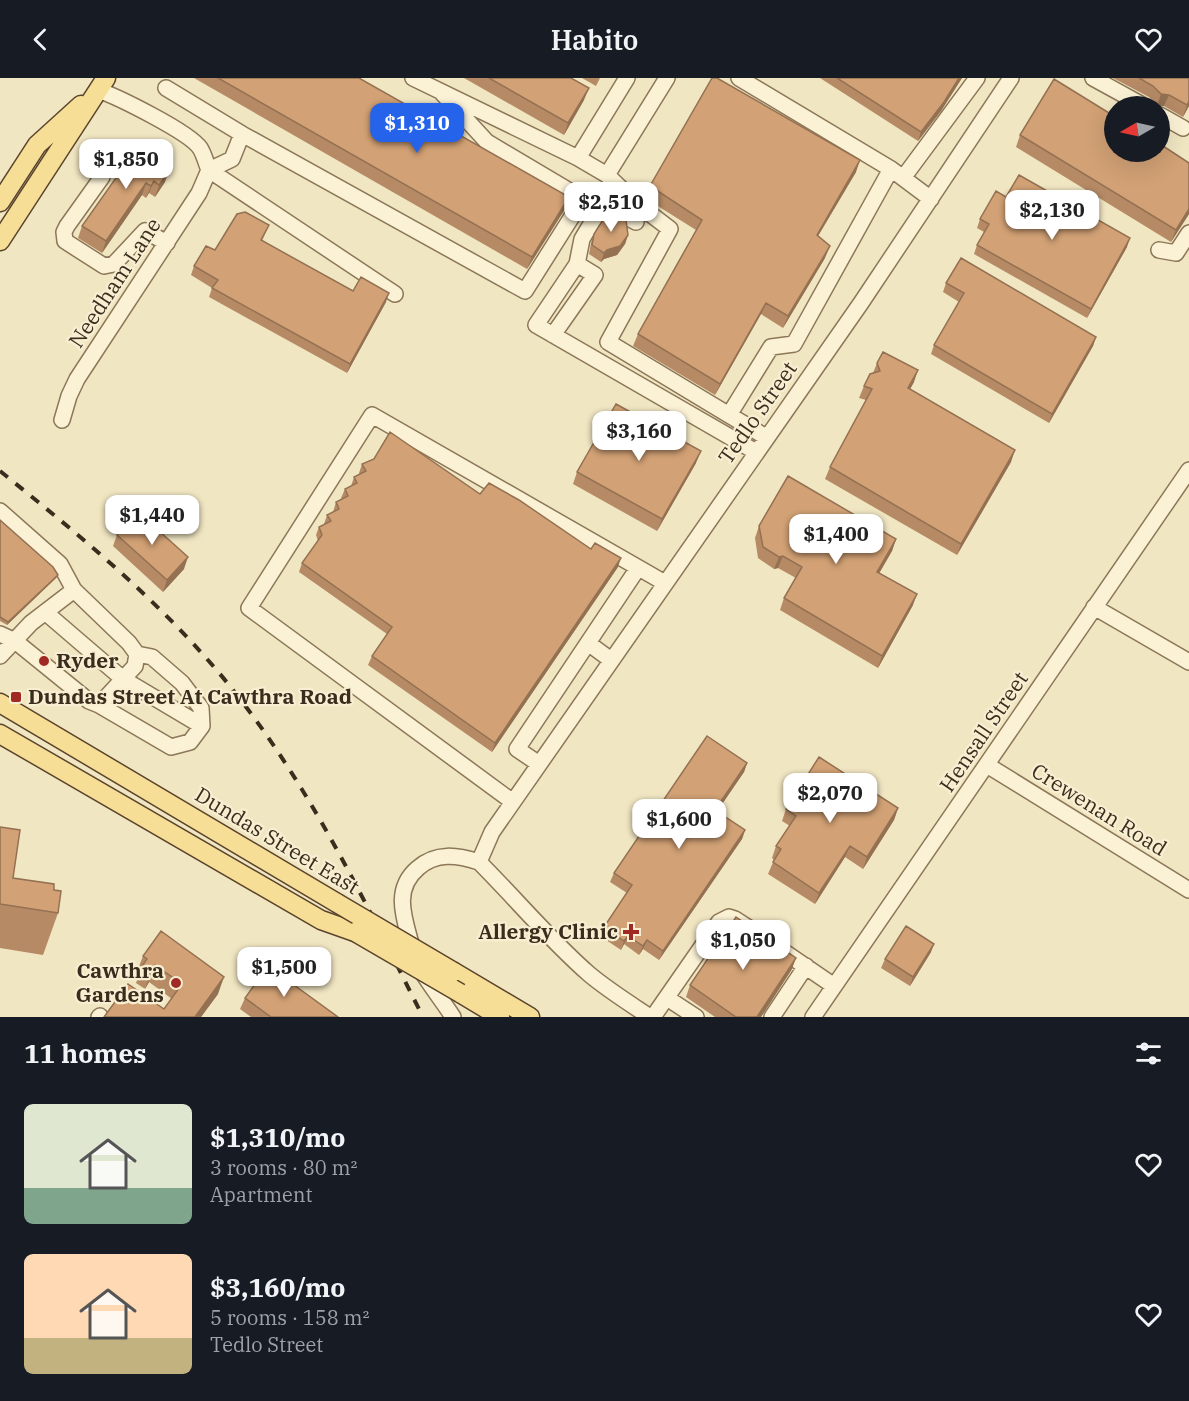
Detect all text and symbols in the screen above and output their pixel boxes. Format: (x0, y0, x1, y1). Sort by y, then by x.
text: Habito (551, 22, 638, 57)
icon: back (24, 23, 57, 56)
icon: heart (1132, 23, 1165, 56)
north arrow (1104, 96, 1170, 162)
map controls (1104, 96, 1170, 162)
pin: $1,310 (368, 103, 466, 154)
text: $1,310 (384, 109, 450, 136)
pin: $1,850 (77, 139, 175, 190)
text: $1,850 (93, 145, 159, 172)
pin: $2,510 (562, 182, 660, 233)
text: $2,510 (578, 188, 644, 215)
pin: $2,130 (1003, 190, 1101, 241)
text: $2,130 (1019, 196, 1085, 223)
street label: Needham Lane (62, 212, 167, 353)
street label: Tedlo Street (712, 356, 803, 469)
pin: $3,160 (590, 411, 688, 462)
text: $3,160 (606, 417, 672, 444)
pin: $1,440 (103, 495, 201, 546)
text: $1,440 (119, 501, 185, 528)
pin: $1,400 (787, 514, 885, 565)
text: $1,400 (803, 520, 869, 547)
place label: Ryder (56, 646, 119, 674)
marker: Ryder (37, 654, 51, 668)
street label: Hensall Street (933, 666, 1034, 797)
place label: Dundas Street At Cawthra Road (28, 682, 352, 710)
marker: Dundas Street At Cawthra Road (9, 690, 23, 704)
street label: Crewenan Road (1027, 756, 1173, 862)
pin: $2,070 (781, 773, 879, 824)
text: $2,070 (797, 779, 863, 806)
street label: Dundas Street East (190, 780, 365, 900)
pin: $1,600 (630, 799, 728, 850)
text: $1,600 (646, 805, 712, 832)
place label: Allergy Clinic (478, 917, 618, 945)
pin: $1,050 (694, 920, 792, 971)
marker: Allergy Clinic (622, 923, 640, 941)
text: $1,050 (710, 926, 776, 953)
pin: $1,500 (235, 947, 333, 998)
text: $1,500 (251, 953, 317, 980)
place label: Cawthra Gardens (75, 956, 164, 1008)
marker: Cawthra Gardens (169, 976, 183, 990)
text: 11 homes (24, 1036, 146, 1070)
icon: filters (1132, 1037, 1165, 1070)
text: $1,310/mo (210, 1120, 345, 1154)
icon: home (72, 1128, 144, 1200)
icon: heart (1132, 1148, 1165, 1181)
text: 3 rooms · 80 m² (210, 1154, 357, 1181)
text: Apartment (210, 1181, 313, 1208)
text: $3,160/mo (210, 1270, 345, 1304)
icon: home (72, 1278, 144, 1350)
icon: heart (1132, 1298, 1165, 1331)
text: 5 rooms · 158 m² (210, 1304, 369, 1331)
text: Tedlo Street (210, 1331, 323, 1358)

